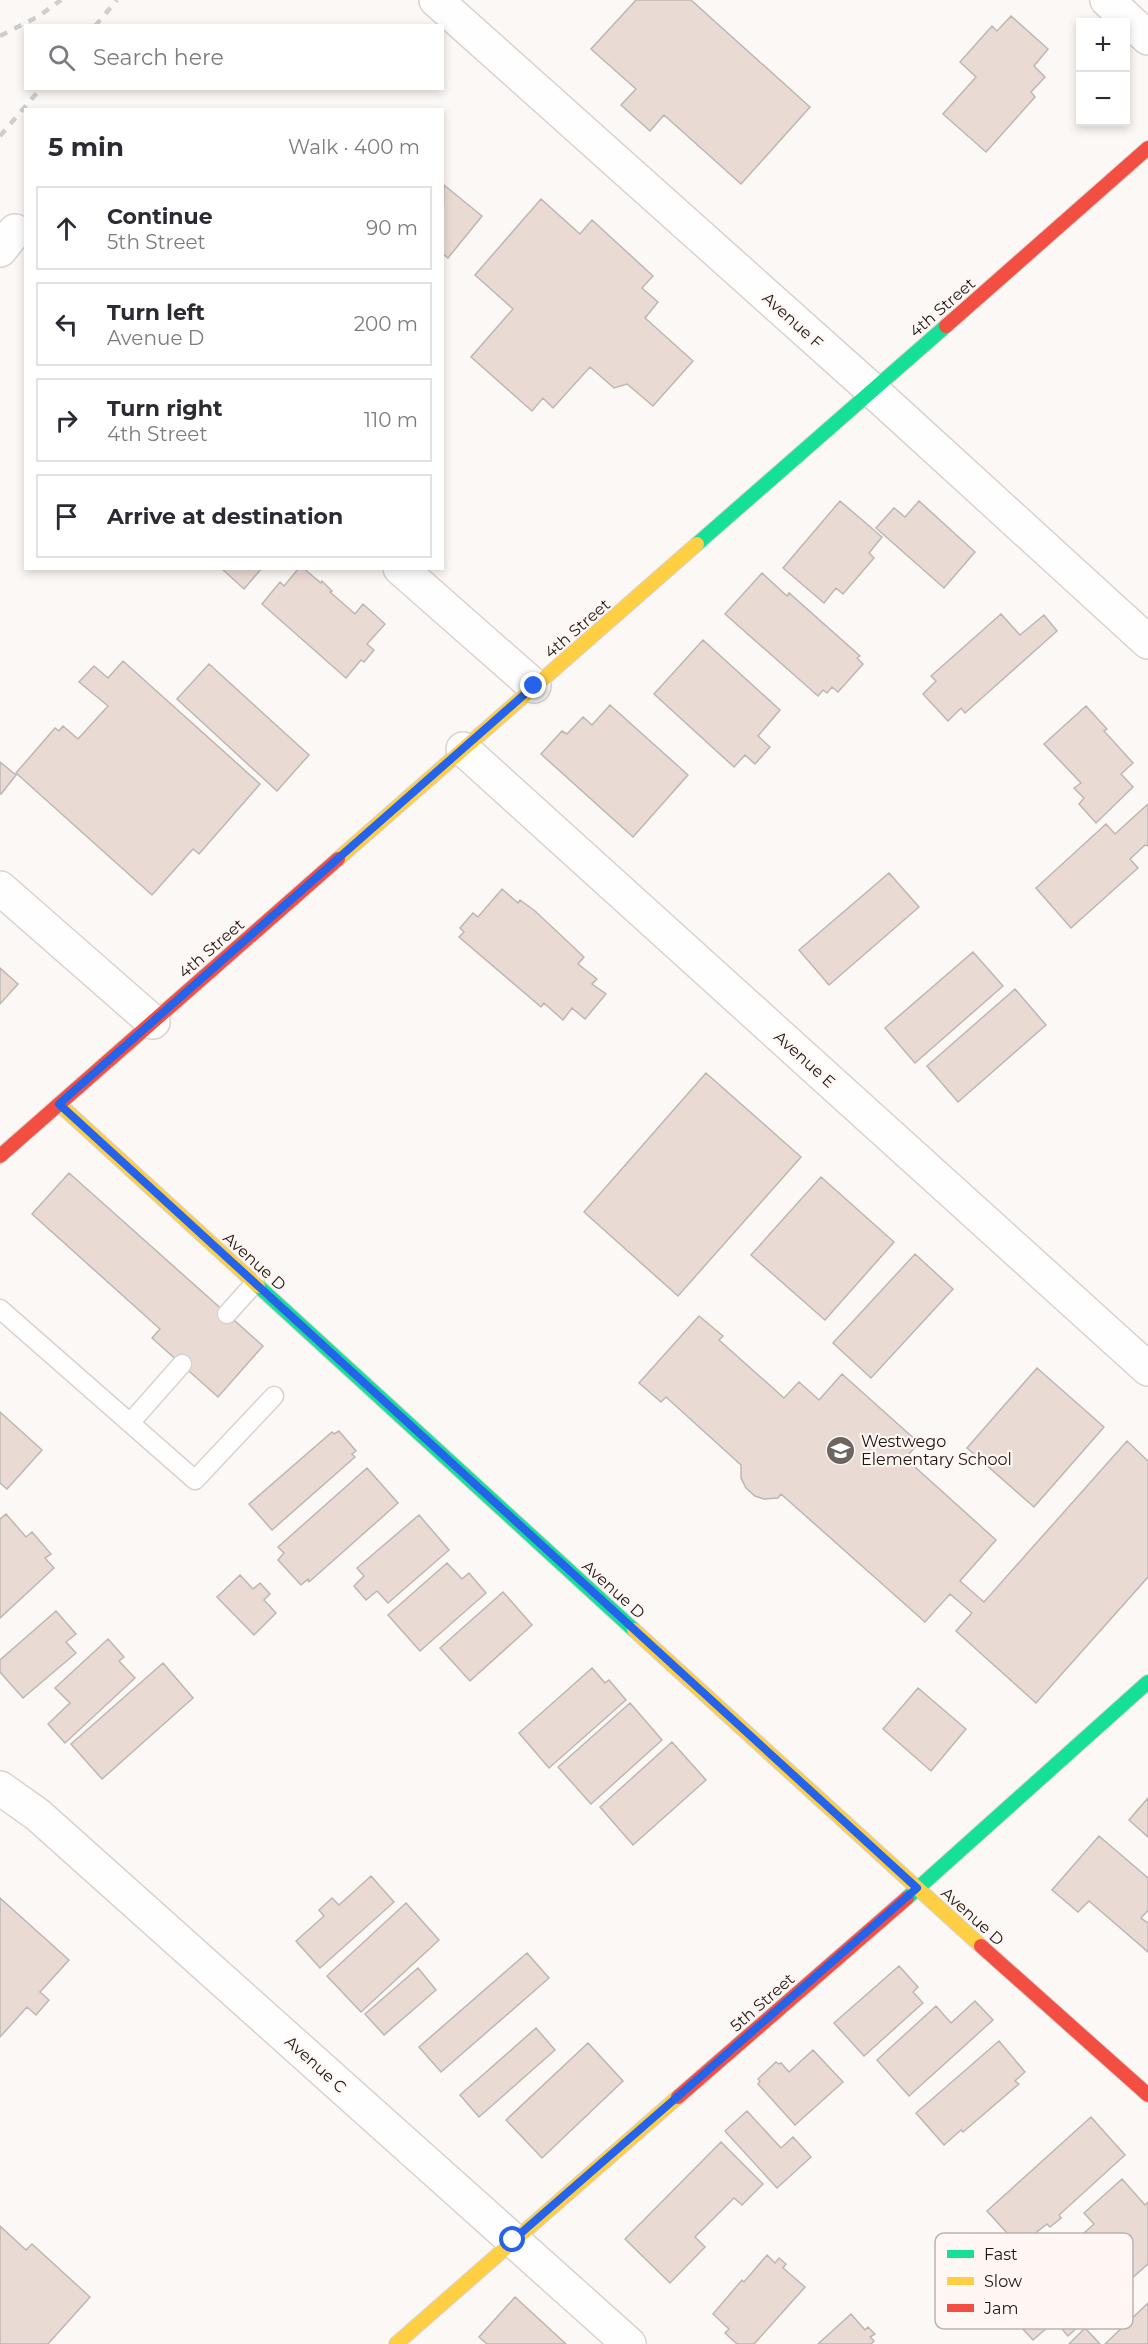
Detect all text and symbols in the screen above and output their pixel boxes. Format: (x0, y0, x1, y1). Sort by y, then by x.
map controls (1076, 18, 1130, 126)
button: + (1076, 18, 1130, 72)
search box (24, 24, 444, 90)
icon: search (45, 41, 78, 74)
text: Search here (93, 44, 224, 71)
button: − (1076, 72, 1130, 126)
text: 5 min (48, 131, 124, 163)
text: Walk · 400 m (288, 135, 420, 159)
text: Continue (107, 203, 213, 230)
icon: ahead (50, 212, 83, 245)
text: 90 m (366, 216, 418, 240)
text: 5th Street (107, 230, 206, 254)
street label: 4th Street (906, 273, 979, 341)
street label: Avenue F (759, 288, 827, 352)
text: Turn left (107, 299, 205, 326)
icon: left (50, 308, 83, 341)
text: 200 m (354, 312, 418, 336)
text: Avenue D (107, 326, 204, 350)
text: Turn right (107, 395, 222, 422)
icon: right (50, 404, 83, 437)
text: 110 m (364, 408, 418, 432)
text: 4th Street (107, 422, 208, 446)
icon: arrive (50, 500, 83, 533)
text: Arrive at destination (107, 503, 343, 530)
street label: 4th Street (541, 594, 614, 662)
route end (520, 672, 546, 698)
street label: 4th Street (175, 914, 248, 982)
street label: Avenue E (770, 1027, 839, 1092)
street label: Avenue D (219, 1228, 290, 1294)
place label: Westwego Elementary School (861, 1432, 1012, 1469)
school or university icon: Westwego Elementary School (824, 1434, 856, 1466)
street label: Avenue D (578, 1556, 649, 1622)
street label: Avenue D (937, 1883, 1008, 1949)
street label: 5th Street (726, 1969, 799, 2035)
street label: Avenue C (281, 2032, 350, 2097)
route start (499, 2226, 525, 2252)
legend (935, 2233, 1133, 2329)
text: Fast (984, 2245, 1018, 2264)
text: Slow (984, 2272, 1022, 2291)
text: Jam (983, 2299, 1018, 2318)

